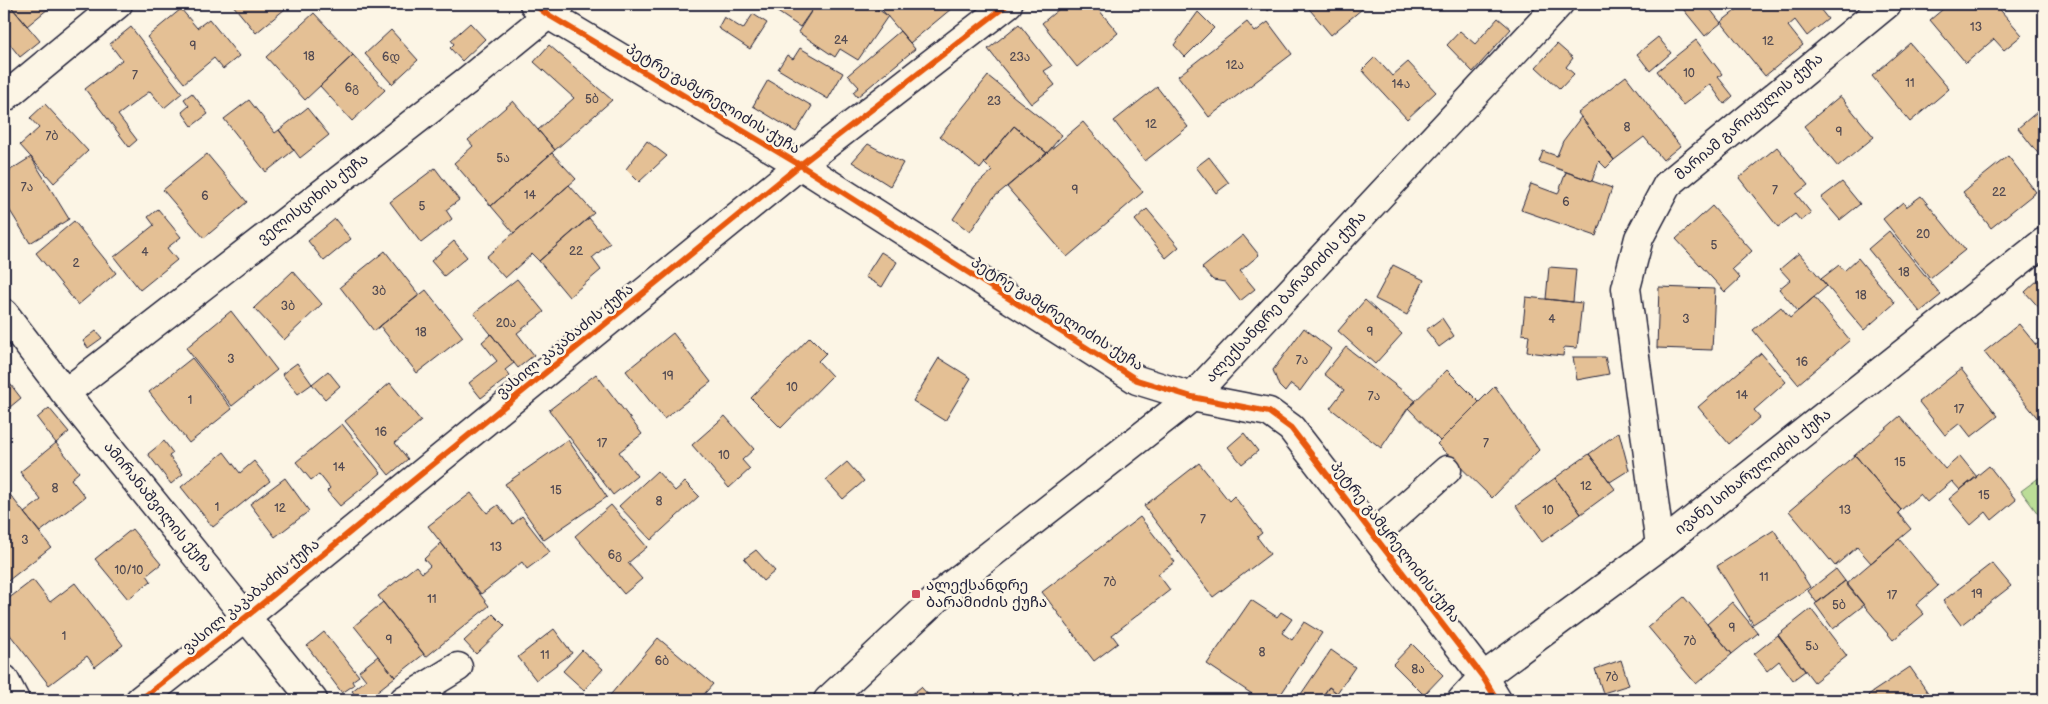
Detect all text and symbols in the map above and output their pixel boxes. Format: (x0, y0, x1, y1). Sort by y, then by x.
house number: 13 (1970, 20, 1982, 35)
house number: 24 (834, 33, 849, 48)
house number: 12 (1762, 34, 1774, 49)
house number: 9 (190, 39, 197, 54)
street label: პეტრე გამყრელიძის ქუჩა (622, 39, 804, 159)
house number: 18 (303, 49, 315, 64)
street label: მარიამ გარიყულის ქუჩა (1671, 49, 1827, 185)
house number: 6დ (382, 50, 400, 65)
house number: 23ა (1010, 50, 1030, 65)
house number: 12ა (1226, 58, 1244, 73)
house number: 10 (1683, 66, 1695, 81)
house number: 7 (132, 68, 138, 83)
house number: 11 (1905, 76, 1915, 91)
house number: 14ა (1392, 77, 1410, 92)
house number: 6გ (345, 81, 359, 96)
house number: 5ბ (585, 92, 599, 107)
house number: 23 (987, 94, 1001, 109)
house number: 12 (1145, 117, 1157, 132)
house number: 8 (1624, 120, 1631, 135)
house number: 9 (1836, 125, 1843, 140)
house number: 7ბ (45, 129, 59, 144)
street label: ველისციხის ქუჩა (254, 150, 372, 248)
house number: 5ა (496, 151, 510, 166)
house number: 7ა (21, 180, 33, 195)
house number: 9 (1072, 183, 1079, 198)
house number: 7 (1772, 183, 1778, 198)
house number: 22 (1992, 185, 2006, 200)
house number: 14 (524, 188, 537, 203)
house number: 6 (201, 189, 209, 204)
house number: 6 (1562, 195, 1570, 210)
house number: 5 (419, 199, 426, 214)
street label: ალექსანდრე ბარამიძის ქუჩა (1201, 207, 1371, 387)
house number: 20 (1916, 227, 1930, 242)
house number: 5 (1711, 238, 1718, 253)
house number: 22 (569, 244, 583, 259)
house number: 4 (141, 245, 149, 260)
street label: პეტრე გამყრელიძის ქუჩა (967, 253, 1147, 375)
house number: 2 (72, 256, 80, 271)
house number: 18 (1898, 265, 1910, 280)
street label: ვასილ კაკაბაძის ქუჩა (492, 280, 638, 402)
house number: 3ბ (372, 284, 386, 299)
house number: 18 (1855, 288, 1867, 303)
house number: 3ბ (281, 299, 295, 314)
house number: 4 (1548, 312, 1556, 327)
house number: 3 (1682, 312, 1690, 327)
house number: 20ა (496, 316, 516, 331)
house number: 18 (415, 325, 427, 340)
house number: 9 (1367, 325, 1374, 340)
house number: 3 (227, 352, 235, 367)
house number: 7ა (1296, 353, 1308, 368)
house number: 16 (1796, 355, 1808, 370)
house number: 19 (662, 369, 674, 384)
house number: 10 (786, 380, 798, 395)
house number: 14 (1736, 388, 1749, 403)
house number: 7ა (1368, 389, 1380, 404)
house number: 1 (188, 393, 192, 408)
house number: 17 (1954, 402, 1964, 417)
street label: ივანე სიხარულიძის ქუჩა (1671, 405, 1835, 539)
house number: 16 (375, 425, 387, 440)
house number: 17 (597, 436, 607, 451)
house number: 7 (1483, 436, 1489, 451)
street label: ამირანაშვილის ქუჩა (99, 438, 217, 576)
house number: 10 (718, 448, 730, 463)
house number: 15 (1894, 455, 1906, 470)
street label: პეტრე გამყრელიძის ქუჩა (1326, 457, 1464, 627)
house number: 14 (333, 460, 346, 475)
house number: 12 (1580, 479, 1592, 494)
house number: 8 (52, 481, 59, 496)
house number: 15 (550, 483, 562, 498)
house number: 15 (1978, 488, 1990, 503)
house number: 8 (656, 494, 663, 509)
house number: 1 (215, 500, 219, 515)
house number: 12 (274, 501, 286, 516)
house number: 10 (1542, 503, 1554, 518)
house number: 13 (1839, 503, 1851, 518)
house number: 7 (1200, 512, 1206, 527)
house number: 3 (21, 533, 29, 548)
street label: ვასილ კაკაბაძის ქუჩა (178, 535, 324, 657)
house number: 13 (490, 540, 502, 555)
house number: 6გ (608, 548, 622, 563)
house number: 10/10 (115, 563, 143, 578)
house number: 11 (1759, 570, 1769, 585)
house number: 7ბ (1103, 575, 1117, 590)
place label: ალექსანდრე ბარამიძის ქუჩა (926, 576, 1047, 612)
house number: 19 (1971, 587, 1983, 602)
marker: ალექსანდრე ბარამიძის ქუჩა (910, 588, 922, 600)
house number: 17 (1887, 588, 1897, 603)
house number: 11 (427, 592, 437, 607)
house number: 5ბ (1832, 598, 1846, 613)
house number: 9 (1729, 621, 1736, 636)
house number: 1 (62, 629, 66, 644)
house number: 9 (386, 633, 393, 648)
house number: 7ბ (1683, 634, 1697, 649)
house number: 5ა (1805, 639, 1819, 654)
house number: 8 (1259, 645, 1266, 660)
house number: 11 (540, 648, 550, 663)
house number: 6ბ (655, 654, 669, 669)
house number: 8ა (1411, 662, 1425, 677)
house number: 7ბ (1605, 670, 1619, 685)

